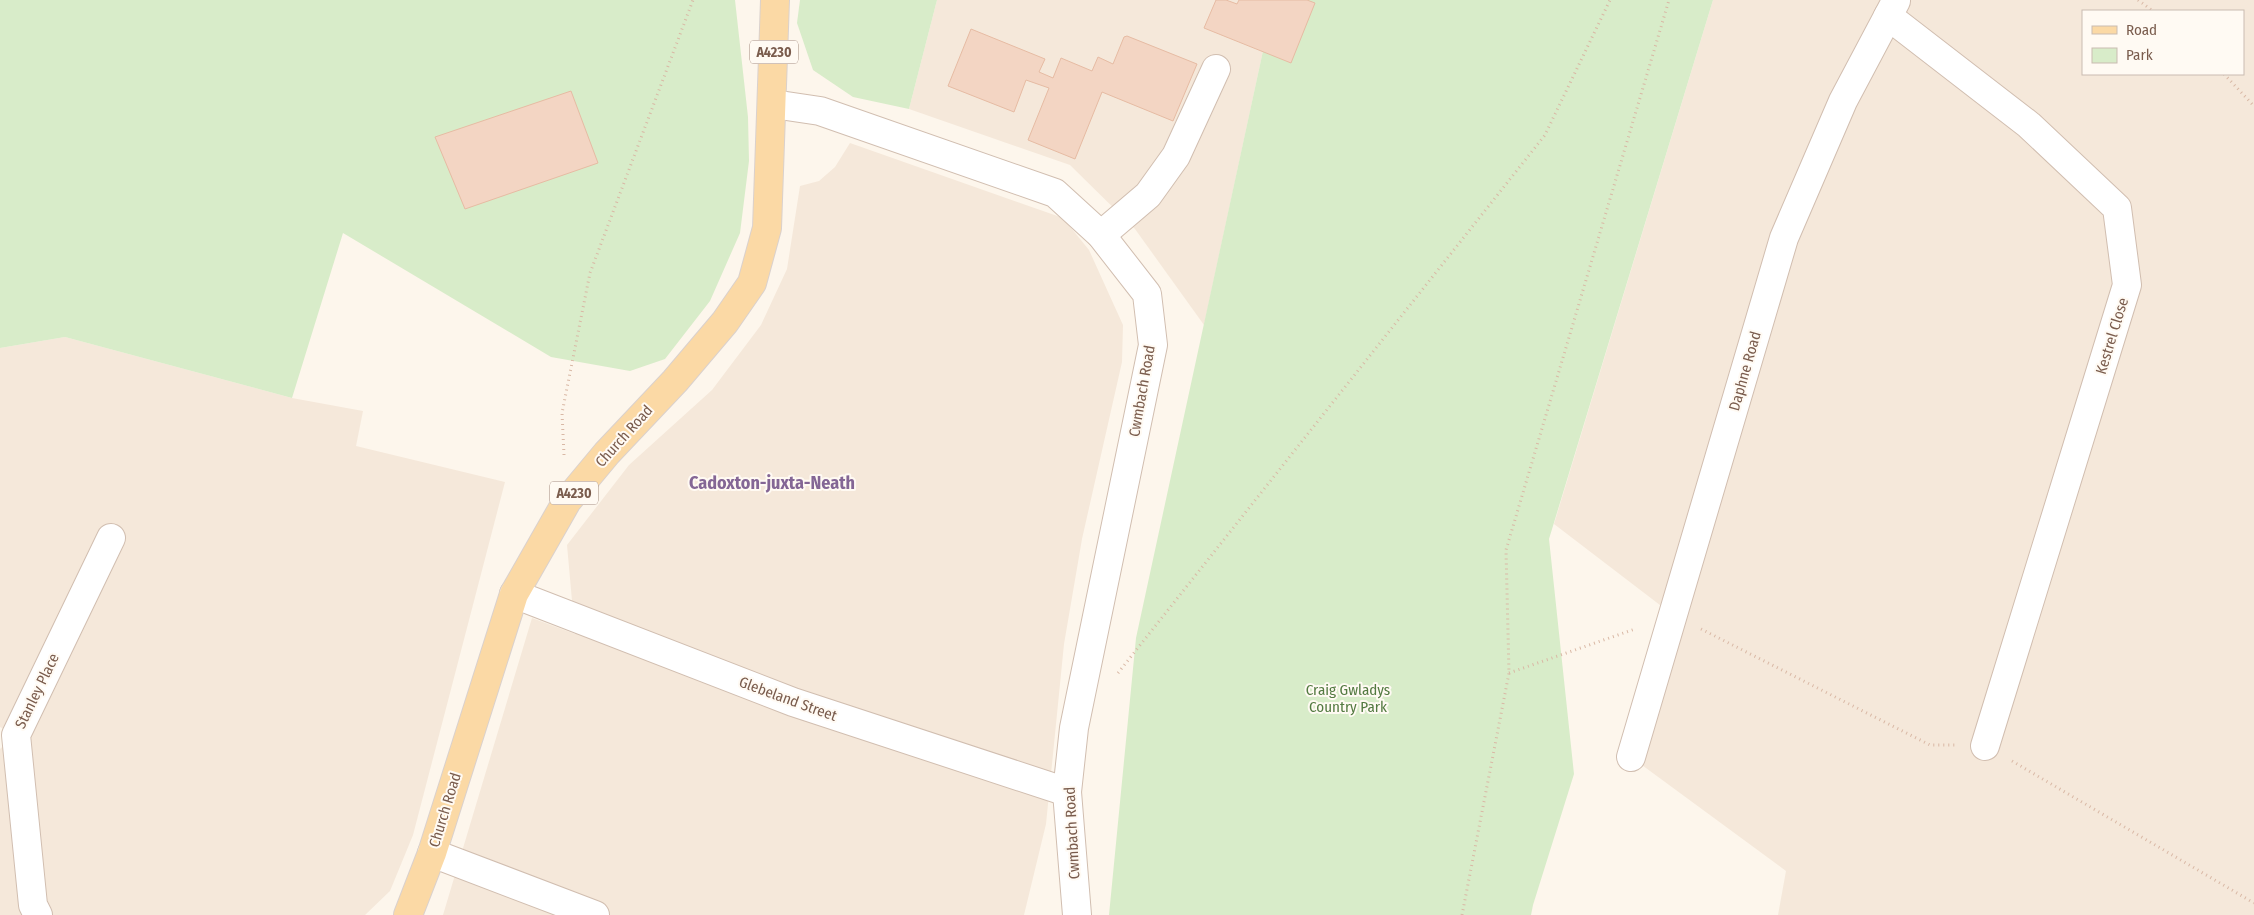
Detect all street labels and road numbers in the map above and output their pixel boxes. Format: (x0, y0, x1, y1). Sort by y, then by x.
road number: A4230 (750, 41, 798, 64)
street label: Kestrel Close (2092, 295, 2132, 377)
street label: Daphne Road (1725, 329, 1765, 413)
street label: Cwmbach Road (1125, 344, 1159, 438)
street label: Church Road (592, 401, 656, 471)
road number: A4230 (550, 482, 598, 504)
street label: Stanley Place (11, 650, 63, 732)
street label: Glebeland Street (737, 673, 839, 725)
street label: Church Road (425, 771, 465, 849)
street label: Cwmbach Road (1061, 786, 1083, 880)

